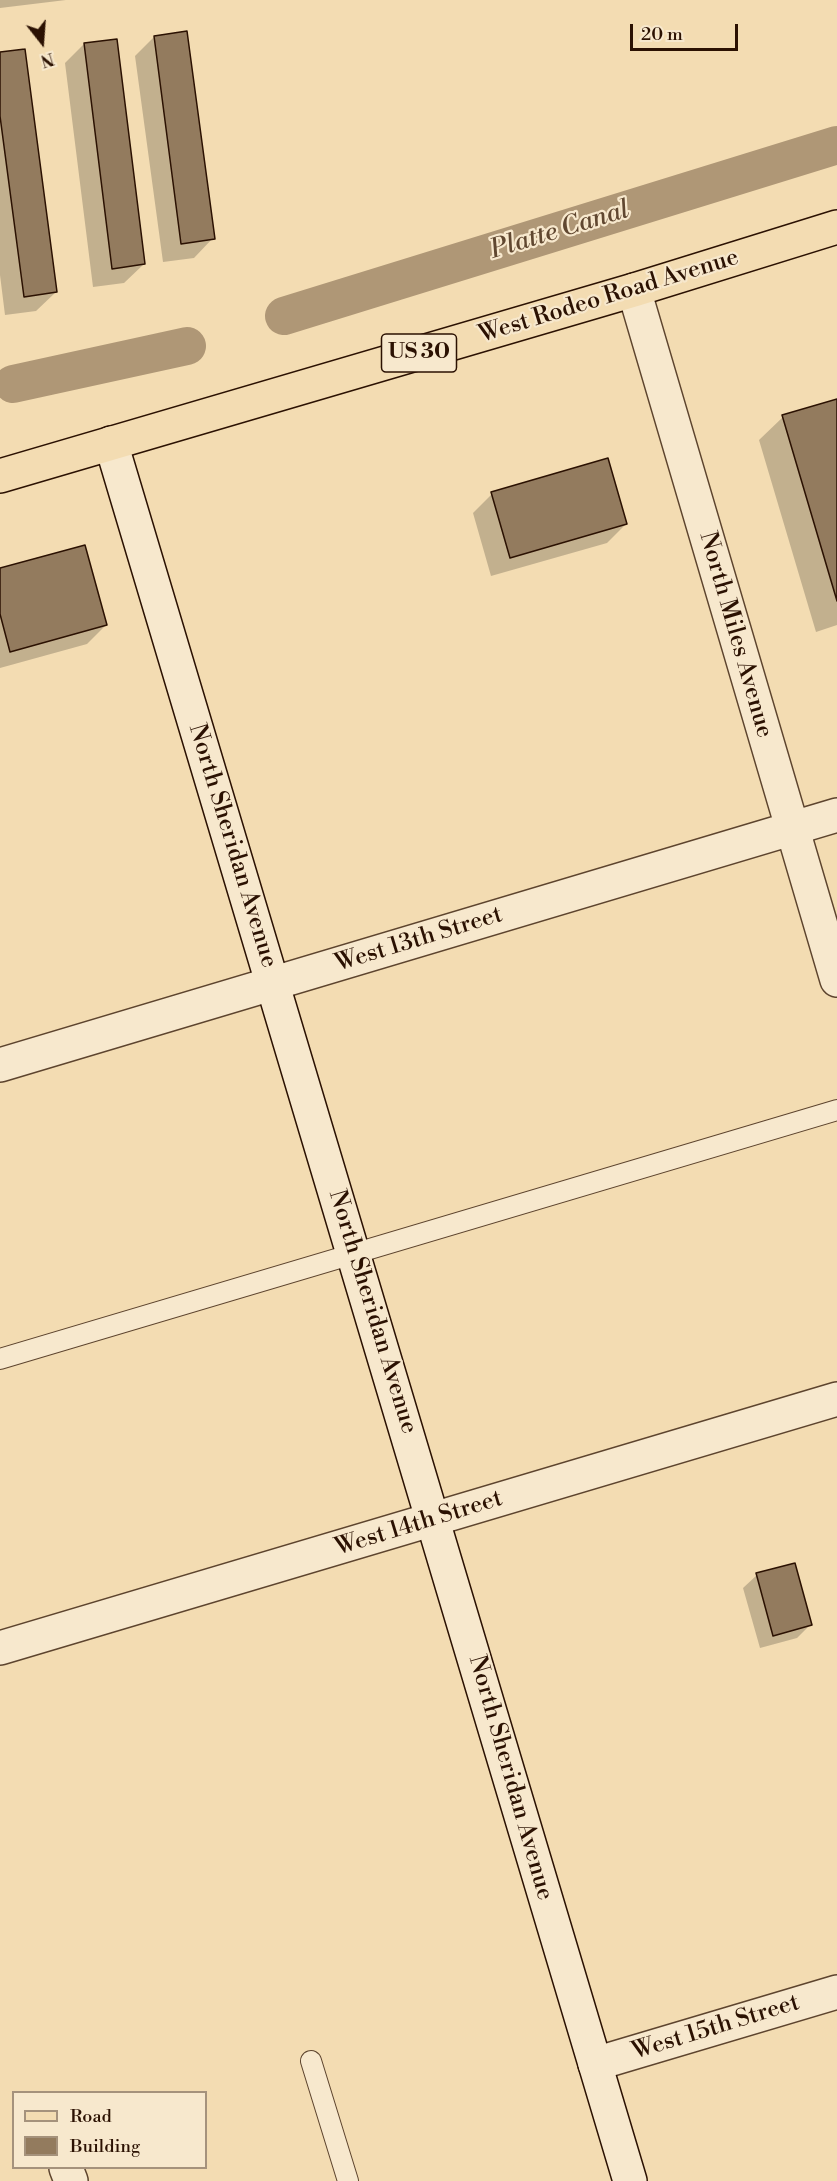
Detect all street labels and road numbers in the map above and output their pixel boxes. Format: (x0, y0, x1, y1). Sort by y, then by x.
street label: West Rodeo Road Avenue (476, 244, 742, 350)
road number: US 30 (382, 334, 456, 372)
street label: North Miles Avenue (692, 529, 778, 741)
street label: North Sheridan Avenue (181, 721, 283, 971)
street label: West 13th Street (332, 901, 506, 979)
street label: North Sheridan Avenue (321, 1187, 423, 1437)
street label: West 14th Street (332, 1485, 506, 1563)
street label: North Sheridan Avenue (461, 1652, 559, 1904)
street label: West 15th Street (629, 1989, 803, 2067)

